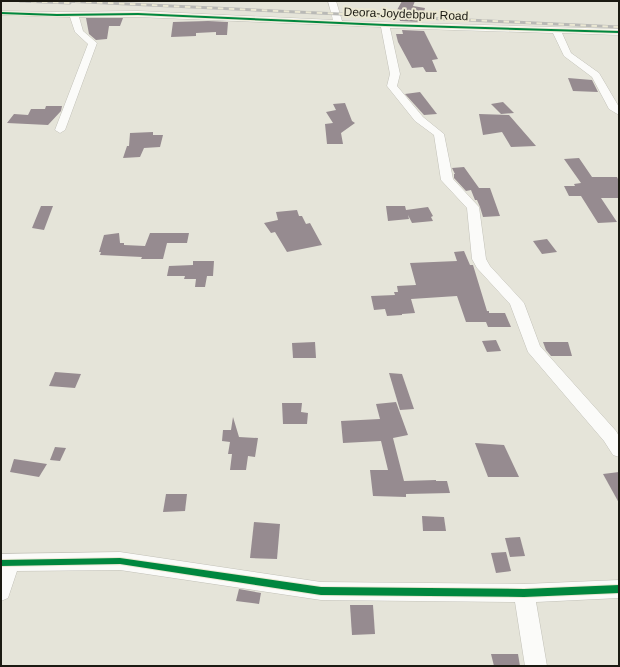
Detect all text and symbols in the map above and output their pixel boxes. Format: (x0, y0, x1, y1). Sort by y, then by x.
street label: Deora-Joydebpur Road (343, 5, 469, 23)

